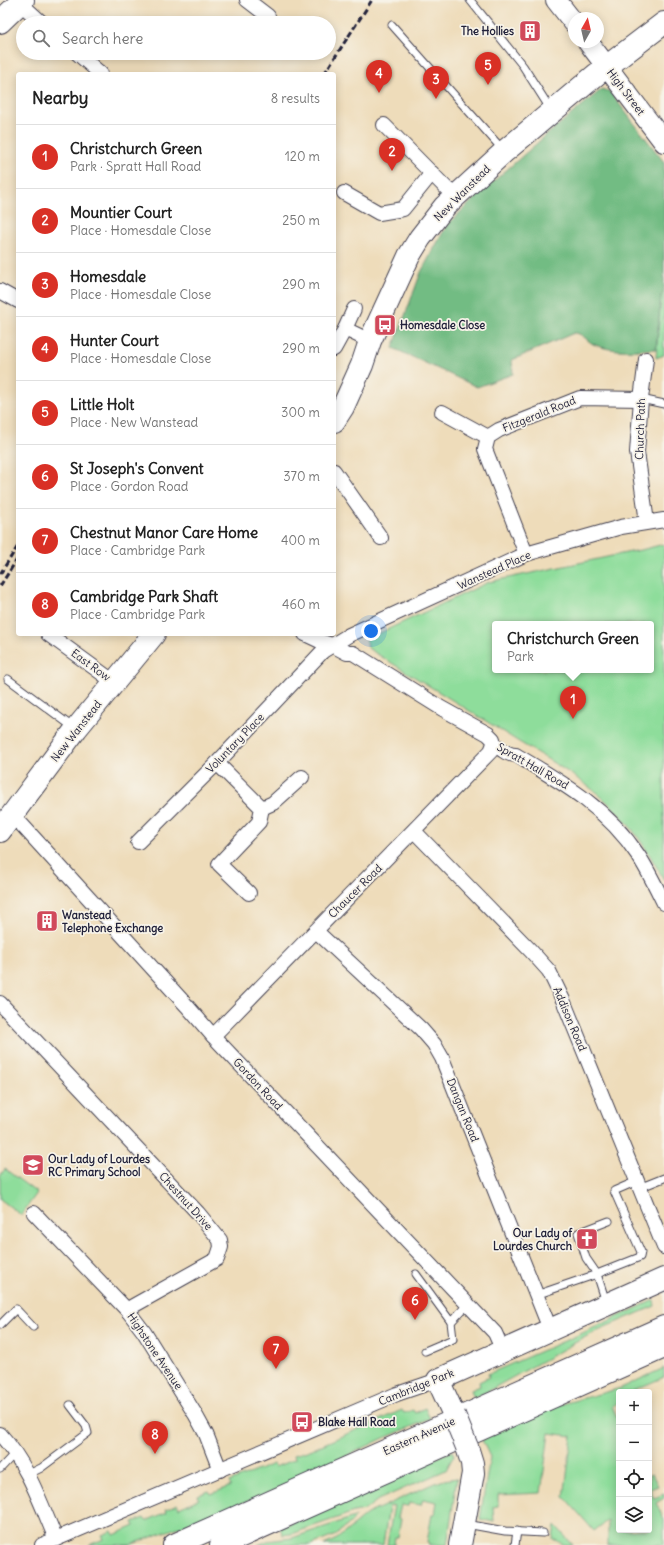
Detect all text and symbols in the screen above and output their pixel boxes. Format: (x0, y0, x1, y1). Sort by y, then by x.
north arrow (568, 12, 604, 48)
search box (16, 16, 336, 60)
building icon: The Hollies (517, 18, 543, 44)
place label: The Hollies (461, 24, 514, 38)
icon: search (30, 27, 52, 49)
text: Search here (62, 29, 143, 48)
pin: 5 (475, 52, 501, 85)
pin: 4 (366, 60, 392, 93)
pin: 3 (423, 66, 449, 99)
street label: High Street (604, 66, 648, 118)
text: Nearby (32, 87, 88, 109)
text: 8 results (271, 90, 320, 107)
pin: 2 (379, 138, 405, 171)
text: Christchurch Green (70, 139, 202, 158)
text: 1 (42, 148, 48, 165)
text: 120 m (285, 148, 320, 165)
text: Park · Spratt Hall Road (70, 158, 201, 175)
street label: New Wanstead (431, 161, 494, 224)
text: Mountier Court (70, 203, 172, 222)
text: 2 (41, 212, 49, 229)
text: 250 m (282, 212, 320, 229)
text: Place · Homesdale Close (70, 222, 211, 239)
text: Homesdale (70, 267, 146, 286)
text: 3 (41, 276, 49, 293)
text: 290 m (282, 276, 320, 293)
text: Place · Homesdale Close (70, 286, 211, 303)
bus stop icon: Homesdale Close (372, 312, 398, 338)
place label: Homesdale Close (400, 318, 485, 332)
text: Hunter Court (70, 331, 159, 350)
text: 4 (41, 340, 49, 357)
text: 290 m (282, 340, 320, 357)
text: Place · Homesdale Close (70, 350, 211, 367)
street label: Fitzgerald Road (500, 393, 578, 435)
text: Little Holt (70, 395, 134, 414)
street label: Church Path (632, 398, 648, 460)
text: 5 (41, 404, 49, 421)
text: 300 m (281, 404, 320, 421)
text: Place · New Wanstead (70, 414, 198, 431)
text: St Joseph's Convent (70, 459, 204, 478)
text: 6 (41, 468, 49, 485)
text: 370 m (283, 468, 320, 485)
text: Place · Gordon Road (70, 478, 188, 495)
text: Chestnut Manor Care Home (70, 523, 258, 542)
text: 7 (42, 532, 48, 549)
text: 400 m (281, 532, 320, 549)
text: Place · Cambridge Park (70, 542, 205, 559)
street label: Wanstead Place (455, 548, 533, 592)
text: Cambridge Park Shaft (70, 587, 218, 606)
text: 8 (41, 596, 49, 613)
text: 460 m (282, 596, 320, 613)
text: Place · Cambridge Park (70, 606, 205, 623)
your location (361, 621, 381, 641)
popup (492, 621, 654, 673)
text: Christchurch Green (507, 629, 639, 648)
street label: East Row (68, 646, 114, 684)
text: Park (507, 648, 534, 665)
pin: 1 (560, 686, 586, 719)
street label: New Wanstead (48, 697, 105, 765)
street label: Voluntary Place (203, 710, 267, 776)
street label: Spratt Hall Road (495, 740, 572, 792)
street label: Chaucer Road (325, 861, 385, 921)
building icon: Wanstead Telephone Exchange (34, 908, 60, 934)
place label: Wanstead Telephone Exchange (62, 908, 163, 936)
street label: Addison Road (550, 985, 590, 1054)
street label: Gordon Road (230, 1055, 286, 1113)
street label: Dangan Road (444, 1076, 482, 1144)
school or university icon: Our Lady of Lourdes RC Primary School (20, 1152, 46, 1178)
place label: Our Lady of Lourdes RC Primary School (48, 1152, 150, 1180)
street label: Chestnut Drive (156, 1169, 216, 1233)
place label: Our Lady of Lourdes Church (493, 1226, 573, 1253)
church icon: Our Lady of Lourdes Church (574, 1226, 600, 1252)
pin: 6 (402, 1287, 428, 1320)
street label: Highstone Avenue (124, 1310, 186, 1392)
pin: 7 (263, 1336, 289, 1369)
street label: Cambridge Park (376, 1365, 456, 1408)
map controls (616, 1389, 652, 1533)
button: + (616, 1389, 652, 1425)
bus stop icon: Blake Hall Road (289, 1409, 315, 1435)
street label: Eastern Avenue (381, 1414, 457, 1458)
place label: Blake Hall Road (318, 1415, 396, 1429)
pin: 8 (142, 1421, 168, 1454)
button: − (616, 1425, 652, 1461)
button: locate (616, 1461, 652, 1497)
button: layers (616, 1497, 652, 1533)

